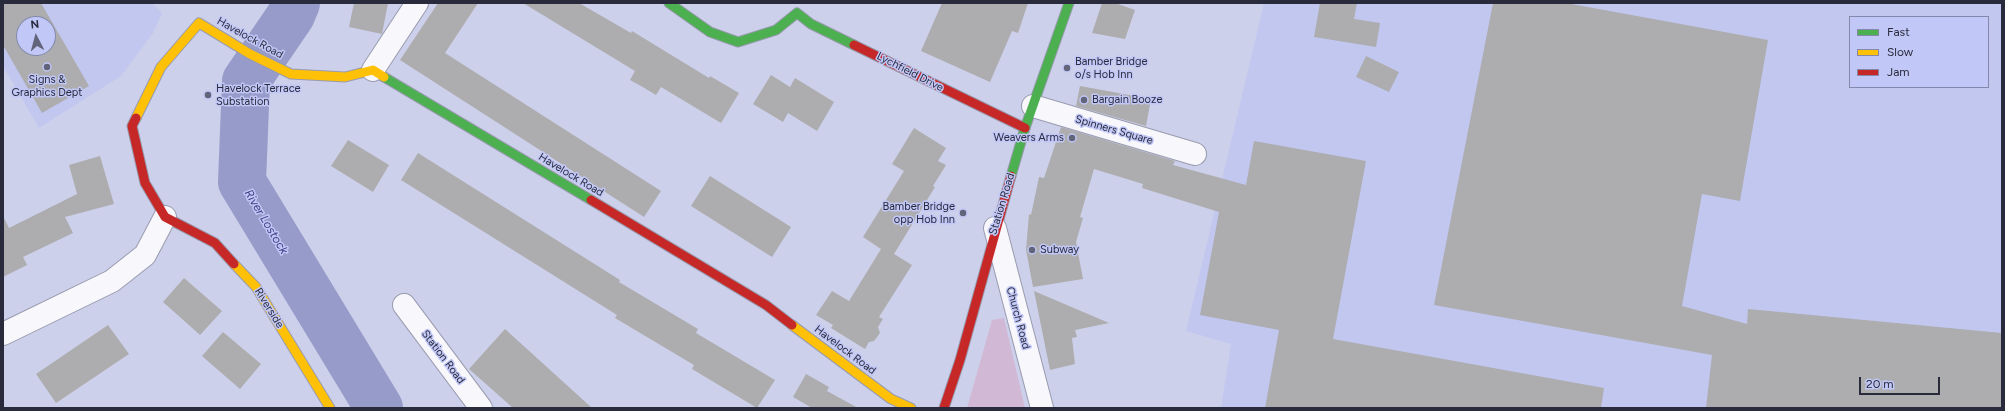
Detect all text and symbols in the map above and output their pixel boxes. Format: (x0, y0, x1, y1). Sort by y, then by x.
street label: Havelock Road (215, 14, 285, 62)
north arrow (16, 16, 56, 56)
legend (1849, 16, 1989, 88)
text: N (30, 18, 40, 31)
text: Fast (1887, 25, 1910, 39)
text: Slow (1887, 45, 1913, 59)
street label: Lychfield Drive (874, 50, 946, 94)
place label: Bamber Bridge o/s Hob Inn (1075, 55, 1147, 81)
marker: Signs & Graphics Dept (42, 62, 52, 72)
marker: Bamber Bridge o/s Hob Inn (1062, 63, 1072, 73)
text: Jam (1887, 65, 1910, 79)
place label: Signs & Graphics Dept (12, 73, 82, 99)
place label: Havelock Terrace Substation (216, 82, 301, 108)
marker: Havelock Terrace Substation (203, 90, 213, 100)
place label: Bargain Booze (1092, 93, 1162, 107)
marker: Bargain Booze (1079, 95, 1089, 105)
street label: Spinners Square (1074, 113, 1154, 147)
place label: Weavers Arms (994, 131, 1064, 145)
marker: Weavers Arms (1067, 133, 1077, 143)
street label: Havelock Road (536, 150, 606, 200)
street label: Station Road (986, 172, 1018, 236)
water label: River Lostock (241, 187, 291, 257)
place label: Bamber Bridge opp Hob Inn (883, 200, 955, 226)
marker: Bamber Bridge opp Hob Inn (958, 208, 968, 218)
place label: Subway (1040, 243, 1079, 257)
marker: Subway (1027, 245, 1037, 255)
street label: Riverside (252, 285, 286, 331)
street label: Church Road (1003, 285, 1033, 351)
street label: Havelock Road (812, 323, 878, 377)
street label: Station Road (419, 328, 467, 386)
scale bar (1861, 369, 1942, 395)
text: 20 m (1866, 377, 1894, 391)

